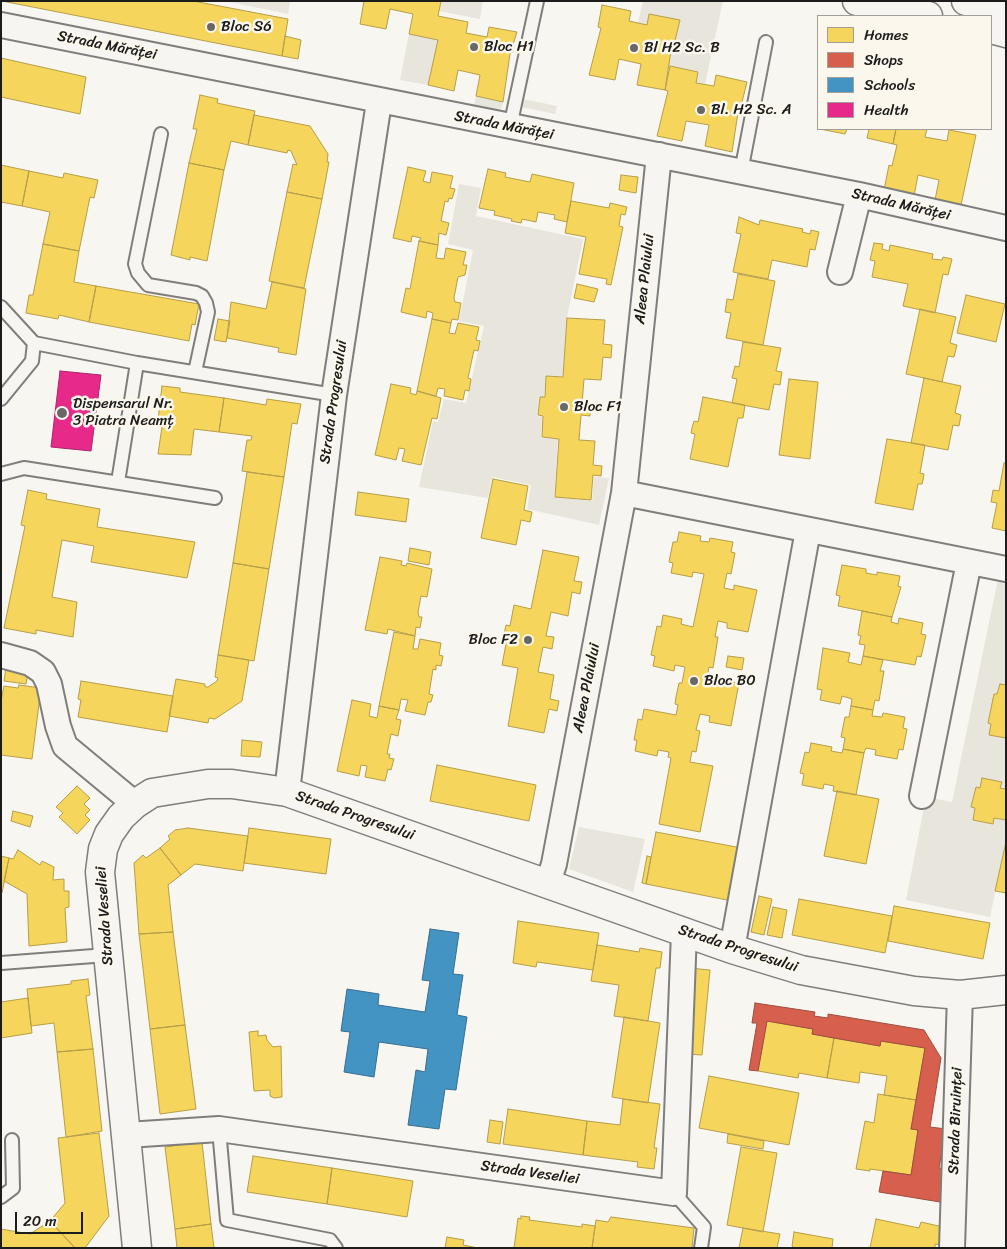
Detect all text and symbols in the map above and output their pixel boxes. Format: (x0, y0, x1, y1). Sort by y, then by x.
legend (817, 15, 992, 130)
place label: Bloc S6 (221, 18, 272, 36)
marker: Bloc S6 (205, 21, 217, 33)
text: Homes (864, 22, 908, 48)
street label: Strada Mărăței (56, 28, 158, 64)
place label: Bloc H1 (484, 38, 534, 56)
place label: Bl H2 Sc. B (644, 39, 720, 57)
marker: Bloc H1 (468, 41, 480, 53)
marker: Bl H2 Sc. B (628, 42, 640, 54)
text: Shops (864, 47, 903, 73)
text: Schools (864, 72, 915, 98)
text: Health (864, 97, 909, 123)
place label: Bl. H2 Sc. A (711, 101, 792, 119)
marker: Bl. H2 Sc. A (695, 104, 707, 116)
street label: Strada Mărăței (453, 108, 555, 144)
street label: Strada Mărăței (850, 185, 952, 225)
street label: Aleea Plaiului (631, 233, 659, 325)
street label: Strada Progresului (316, 339, 352, 465)
place label: Dispensarul Nr. 3 Piatra Neamț (73, 395, 174, 430)
place label: Bloc F1 (574, 398, 621, 416)
marker: Bloc F1 (558, 401, 570, 413)
marker: Dispensarul Nr. 3 Piatra Neamț (55, 406, 69, 420)
place label: Bloc F2 (468, 631, 518, 649)
marker: Bloc F2 (522, 634, 534, 646)
street label: Aleea Plaiului (570, 642, 604, 734)
place label: Bloc B0 (704, 672, 756, 690)
marker: Bloc B0 (688, 675, 700, 687)
street label: Strada Progresului (293, 787, 417, 845)
street label: Strada Veseliei (93, 866, 117, 966)
street label: Strada Progresului (676, 921, 800, 977)
street label: Strada Biruinței (945, 1067, 967, 1175)
street label: Strada Veseliei (480, 1157, 580, 1189)
scale bar (18, 1202, 85, 1234)
text: 20 m (23, 1208, 57, 1234)

